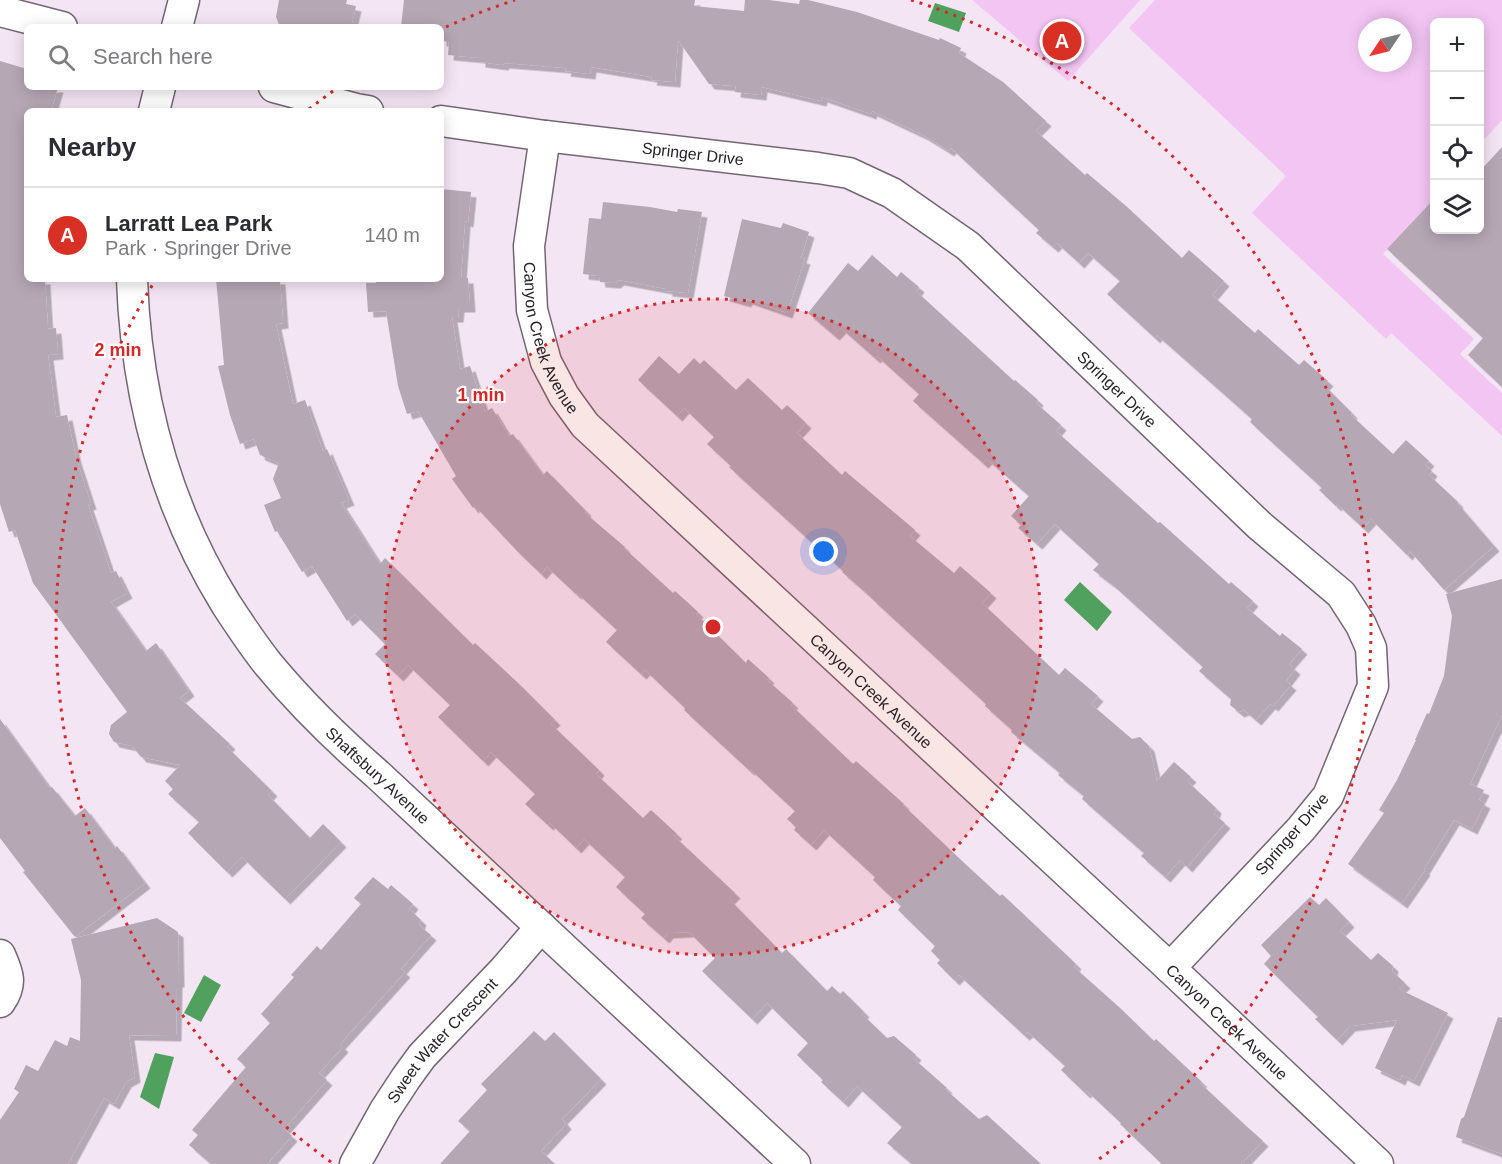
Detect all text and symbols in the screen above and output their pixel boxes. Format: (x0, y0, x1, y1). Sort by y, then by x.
pin: A (1042, 18, 1082, 63)
north arrow (1358, 18, 1412, 72)
map controls (1430, 18, 1484, 234)
button: + (1430, 18, 1484, 72)
search box (24, 24, 444, 90)
icon: search (45, 41, 78, 74)
text: Search here (93, 44, 213, 69)
button: − (1430, 72, 1484, 126)
button: locate (1430, 126, 1484, 180)
text: Nearby (48, 132, 136, 162)
street label: Springer Drive (641, 139, 745, 168)
button: layers (1430, 180, 1484, 234)
text: Larratt Lea Park (105, 211, 273, 236)
text: A (60, 224, 75, 246)
text: 140 m (364, 224, 420, 246)
text: Park · Springer Drive (105, 237, 292, 259)
street label: Canyon Creek Avenue (521, 261, 582, 417)
text: 2 min (94, 340, 142, 360)
street label: Springer Drive (1074, 347, 1160, 431)
text: 1 min (457, 385, 505, 405)
your location (809, 537, 838, 566)
centre of rings (703, 617, 723, 637)
street label: Canyon Creek Avenue (807, 630, 936, 751)
street label: Shaftsbury Avenue (323, 724, 433, 827)
street label: Springer Drive (1252, 790, 1332, 878)
street label: Canyon Creek Avenue (1163, 961, 1291, 1083)
street label: Sweet Water Crescent (384, 974, 501, 1106)

